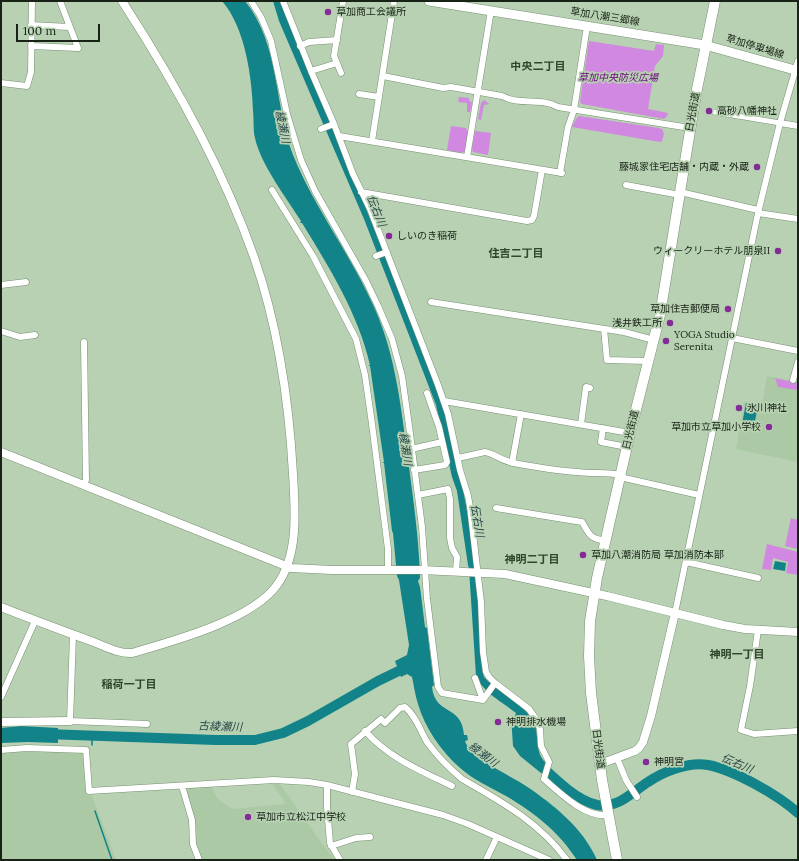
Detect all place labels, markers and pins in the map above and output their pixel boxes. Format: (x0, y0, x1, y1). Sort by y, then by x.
place label: 草加商工会議所 (336, 6, 406, 18)
marker: 草加商工会議所 (323, 7, 333, 17)
place label: 高砂八幡神社 (717, 105, 777, 117)
marker: 高砂八幡神社 (704, 106, 714, 116)
place label: 藤城家住宅店舗・内蔵・外蔵 (619, 161, 749, 173)
marker: 藤城家住宅店舗・内蔵・外蔵 (752, 162, 762, 172)
place label: しいのき稲荷 (397, 230, 457, 242)
marker: しいのき稲荷 (384, 231, 394, 241)
place label: ウィークリーホテル朋泉II (653, 245, 770, 257)
marker: ウィークリーホテル朋泉II (773, 246, 783, 256)
place label: 草加住吉郵便局 (650, 303, 720, 315)
marker: 草加住吉郵便局 (723, 304, 733, 314)
place label: 浅井鉄工所 (612, 317, 662, 329)
marker: 浅井鉄工所 (665, 318, 675, 328)
place label: YOGA Studio Serenita (674, 329, 735, 352)
marker: YOGA Studio Serenita (661, 336, 671, 346)
place label: 氷川神社 (747, 402, 787, 414)
marker: 氷川神社 (734, 403, 744, 413)
place label: 草加市立草加小学校 (671, 421, 761, 433)
marker: 草加市立草加小学校 (764, 422, 774, 432)
place label: 草加八潮消防局 草加消防本部 (591, 549, 724, 561)
marker: 草加八潮消防局 草加消防本部 (578, 550, 588, 560)
place label: 神明排水機場 (506, 716, 566, 728)
marker: 神明排水機場 (493, 717, 503, 727)
place label: 神明宮 (654, 756, 684, 768)
marker: 神明宮 (641, 757, 651, 767)
place label: 草加市立松江中学校 (256, 811, 346, 823)
marker: 草加市立松江中学校 (243, 812, 253, 822)

